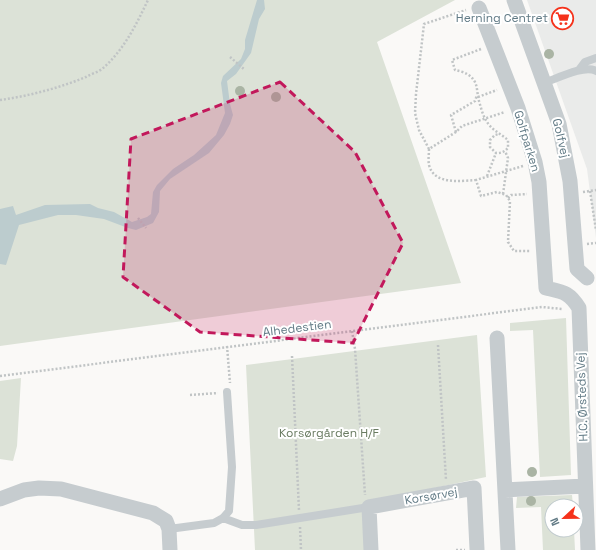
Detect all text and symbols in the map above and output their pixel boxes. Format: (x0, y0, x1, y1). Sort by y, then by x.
supermarket icon: Herning Centret (550, 5, 576, 31)
place label: Herning Centret (456, 10, 548, 26)
street label: Golfparken (510, 108, 544, 174)
street label: Golfvej (549, 117, 573, 159)
street label: Alhedestien (262, 316, 332, 340)
street label: H.C. Ørsteds Vej (572, 352, 592, 442)
park label: Korsørgården H/F (279, 425, 379, 441)
street label: Korsørvej (403, 483, 459, 509)
north arrow (544, 498, 584, 538)
text: N (547, 516, 563, 528)

